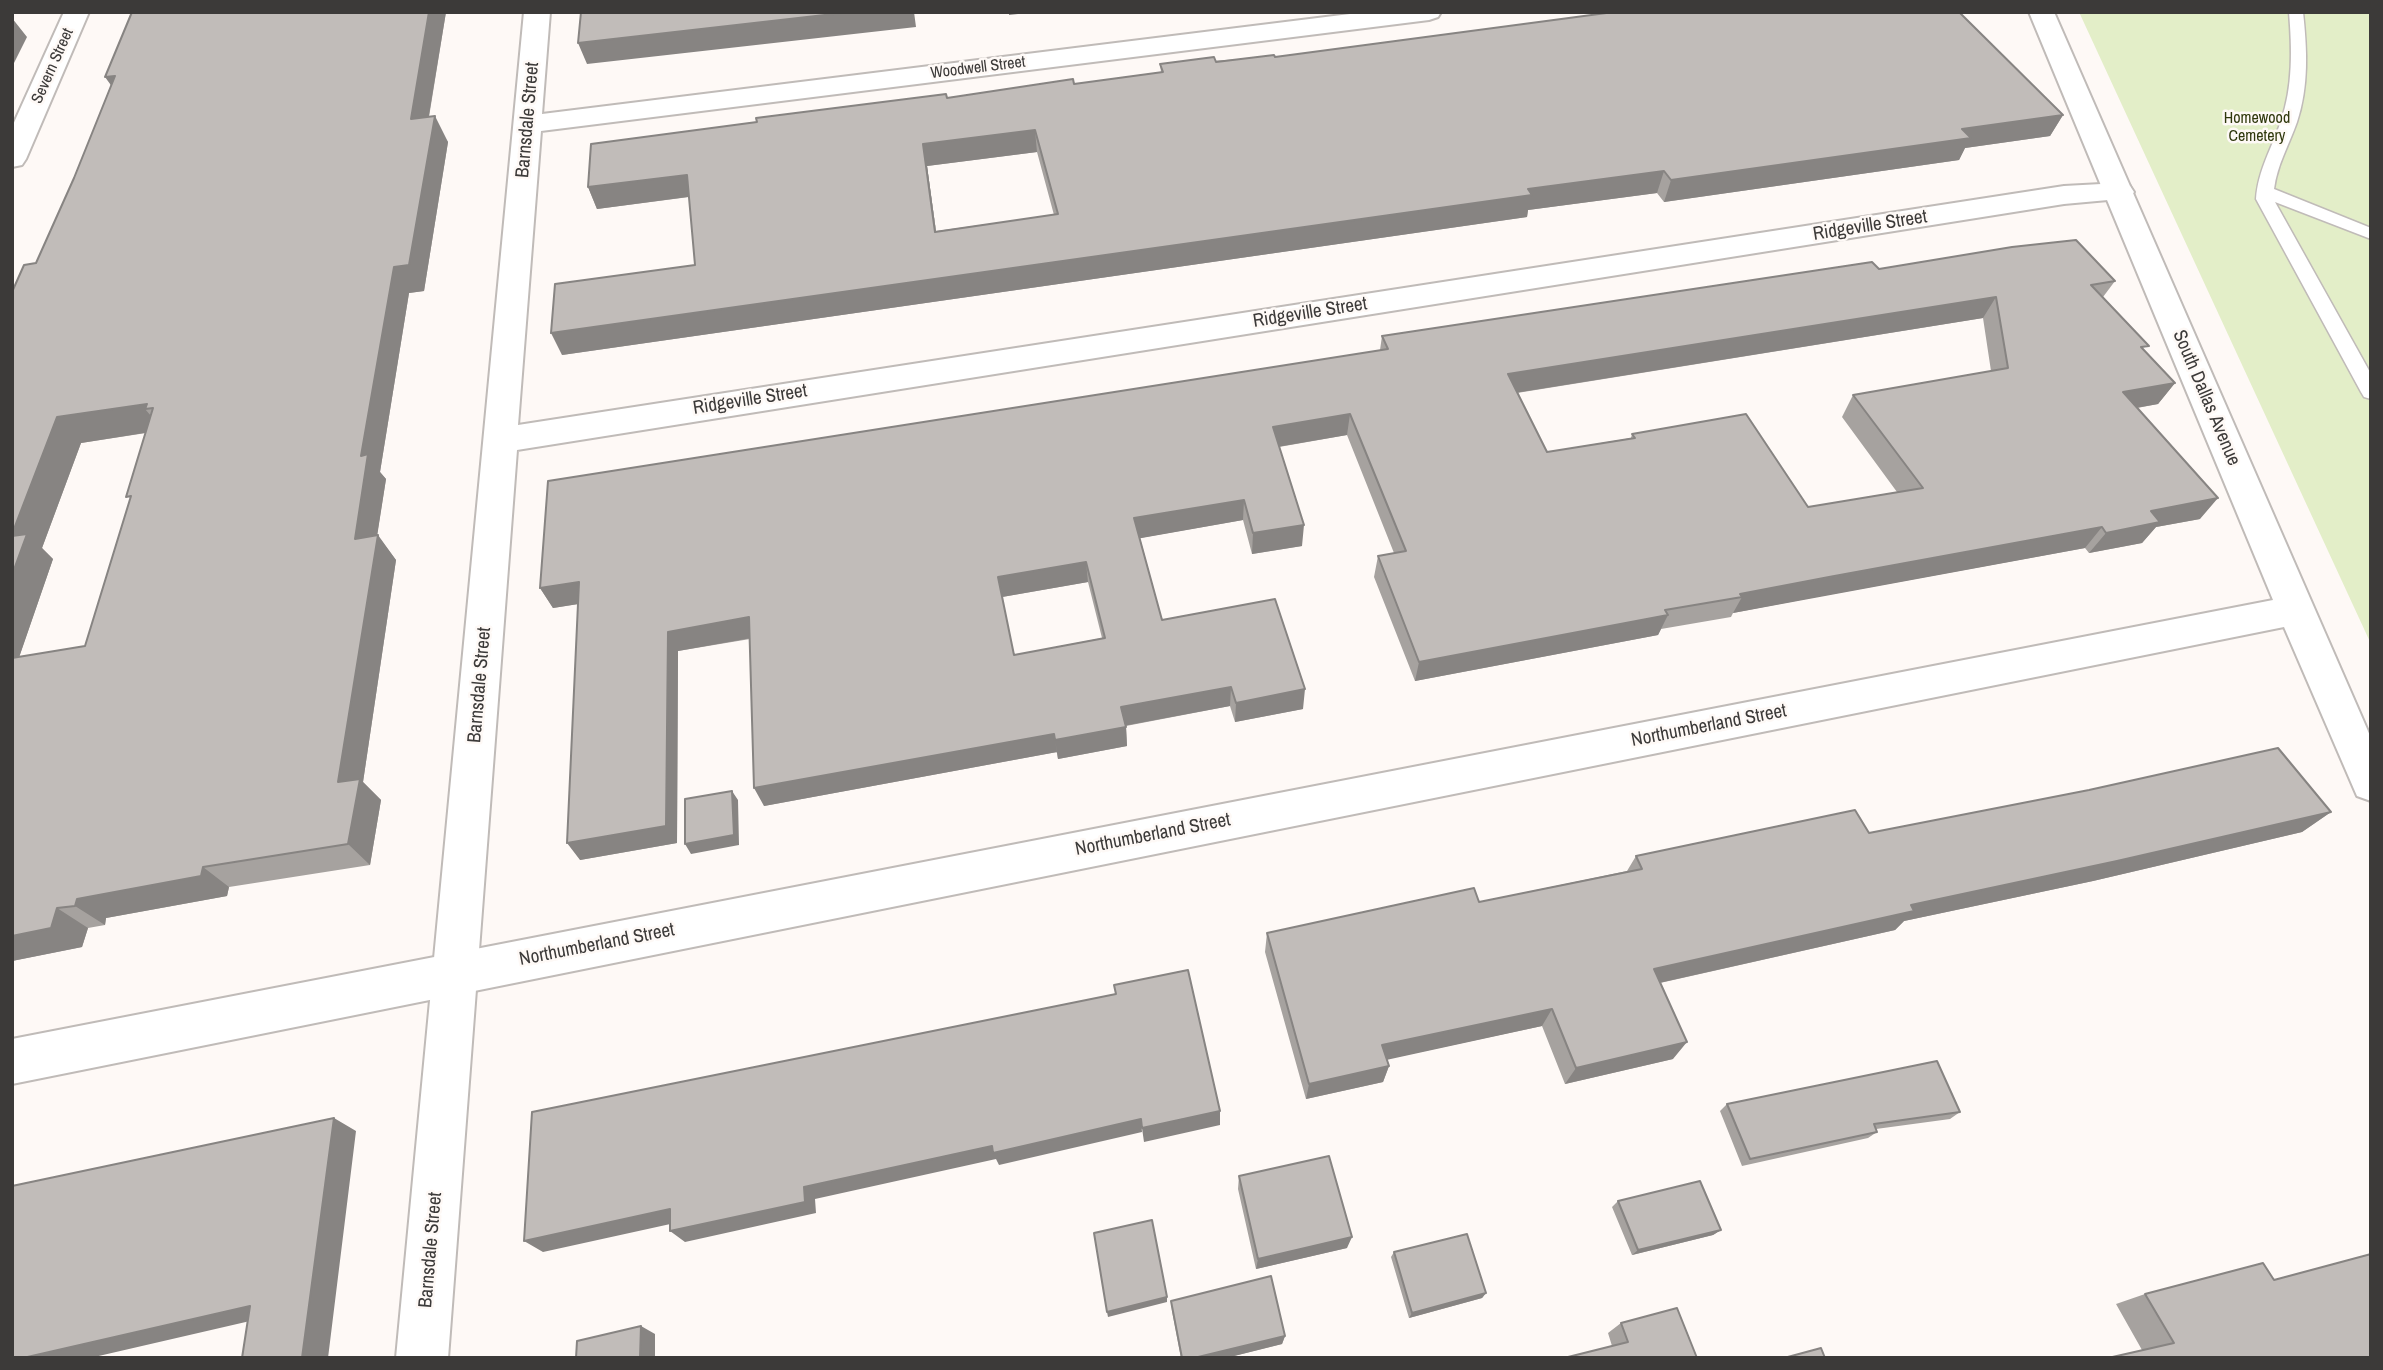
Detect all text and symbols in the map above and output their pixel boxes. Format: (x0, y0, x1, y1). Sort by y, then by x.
street label: Severn Street (28, 25, 78, 107)
street label: Woodwell Street (930, 53, 1026, 83)
street label: Barnsdale Street (512, 61, 544, 179)
park label: Homewood Cemetery (2224, 109, 2290, 147)
street label: Ridgeville Street (1811, 206, 1929, 246)
street label: Ridgeville Street (1251, 293, 1369, 333)
street label: South Dallas Avenue (2167, 327, 2245, 469)
street label: Ridgeville Street (691, 380, 809, 420)
street label: Barnsdale Street (464, 626, 496, 744)
street label: Northumberland Street (1629, 700, 1789, 752)
street label: Northumberland Street (1073, 809, 1233, 861)
street label: Northumberland Street (517, 919, 677, 971)
street label: Barnsdale Street (415, 1191, 447, 1309)

